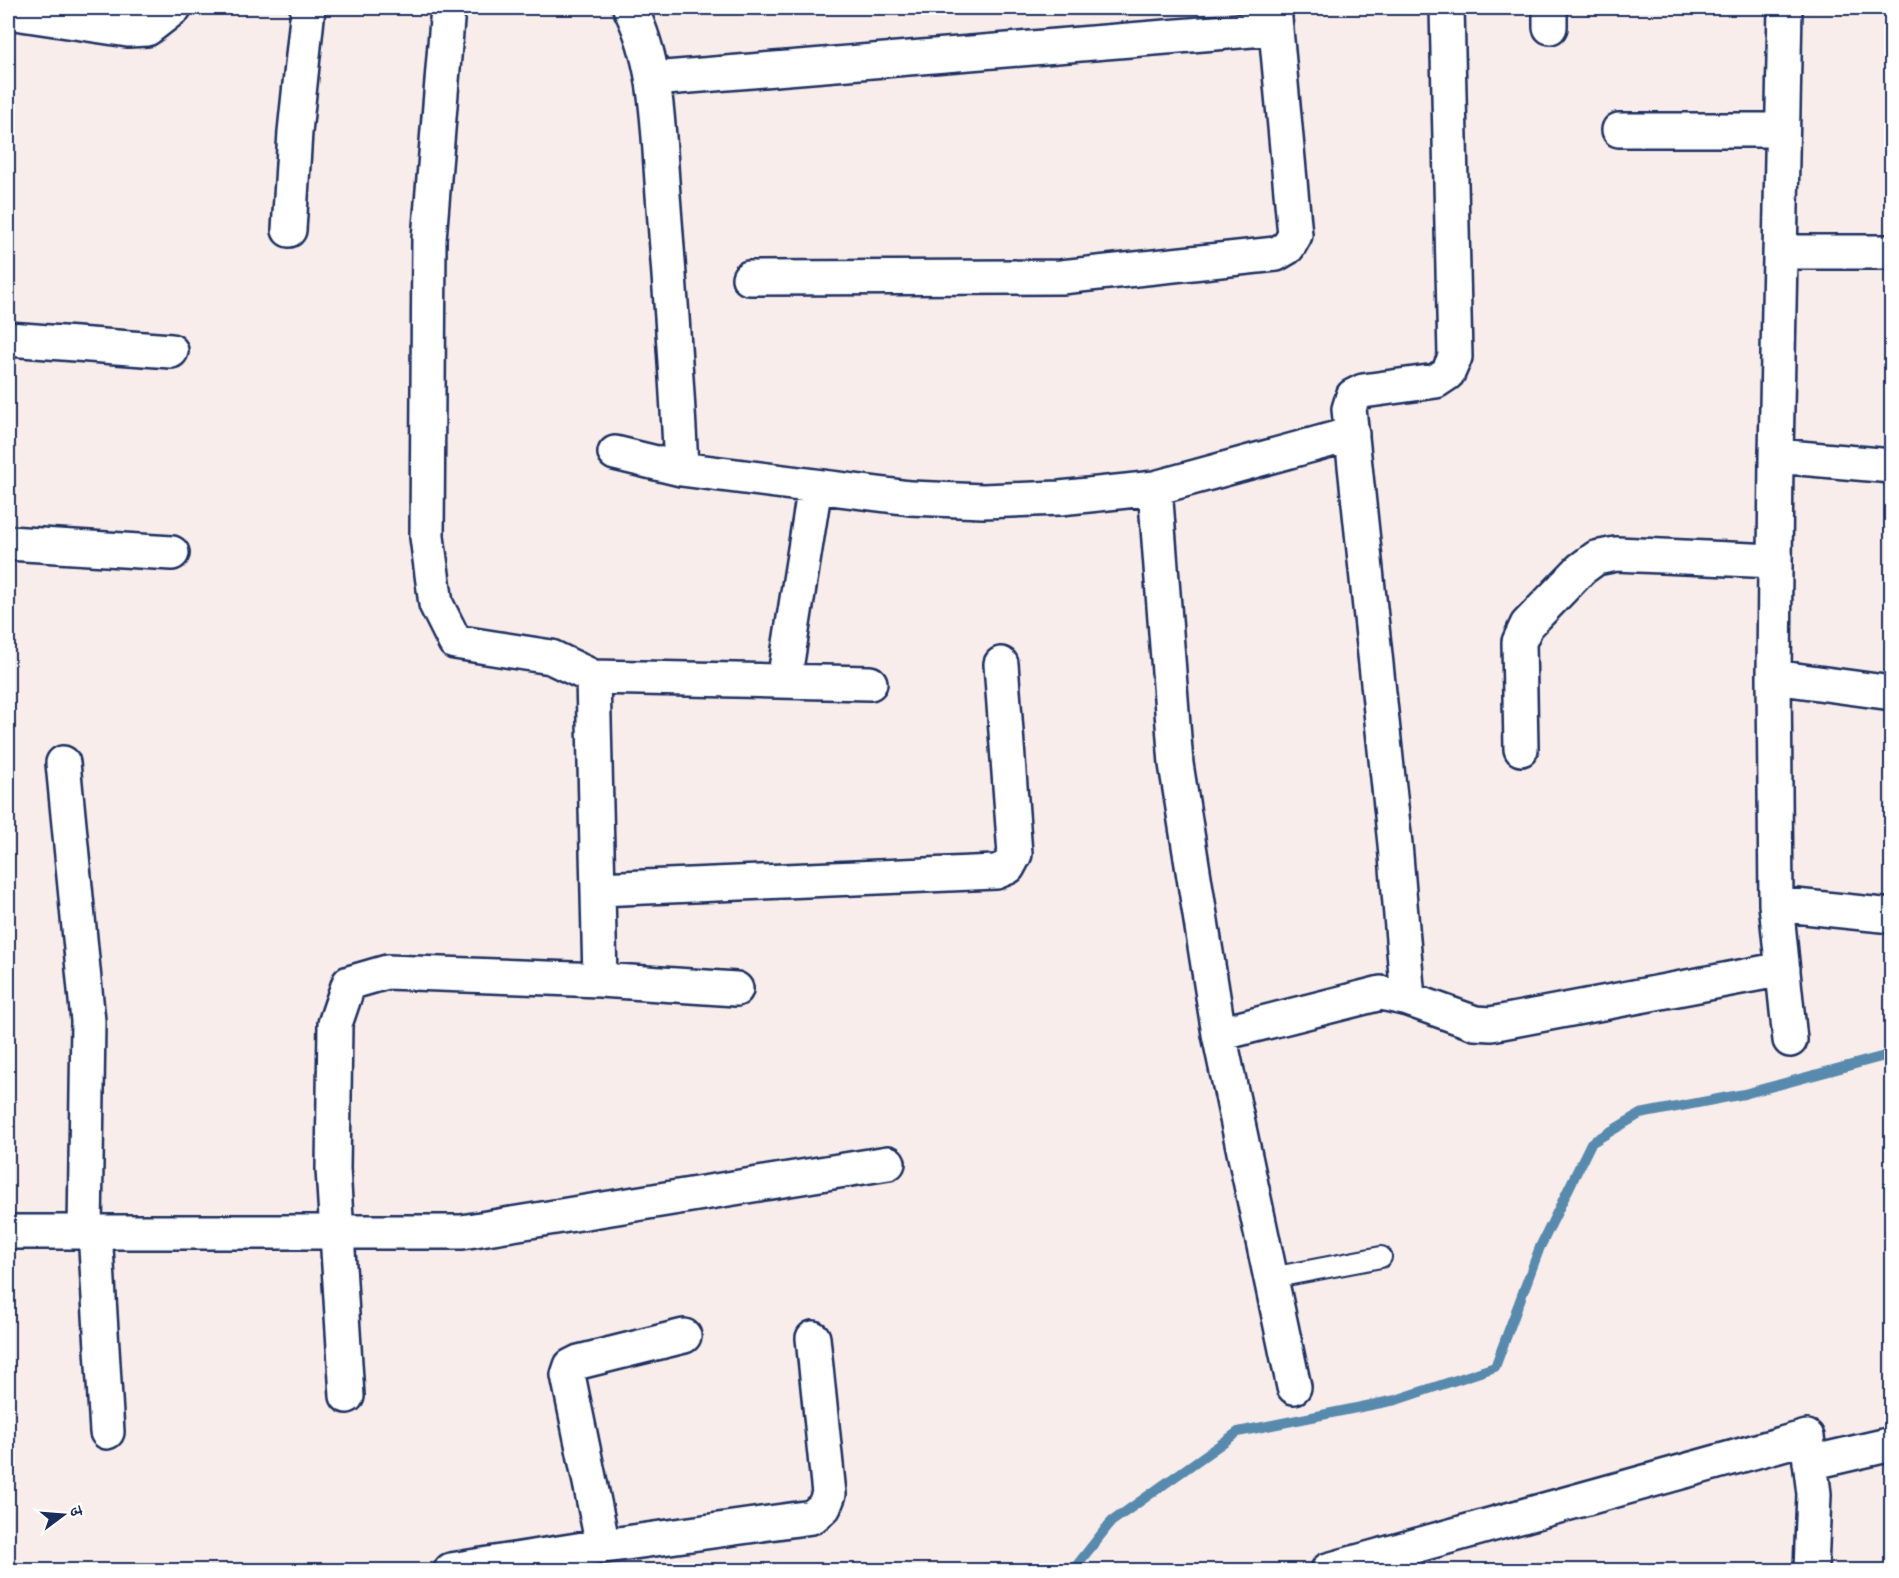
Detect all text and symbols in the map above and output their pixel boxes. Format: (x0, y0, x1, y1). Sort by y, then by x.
north arrow (33, 1485, 93, 1545)
text: उ (62, 1503, 88, 1520)

